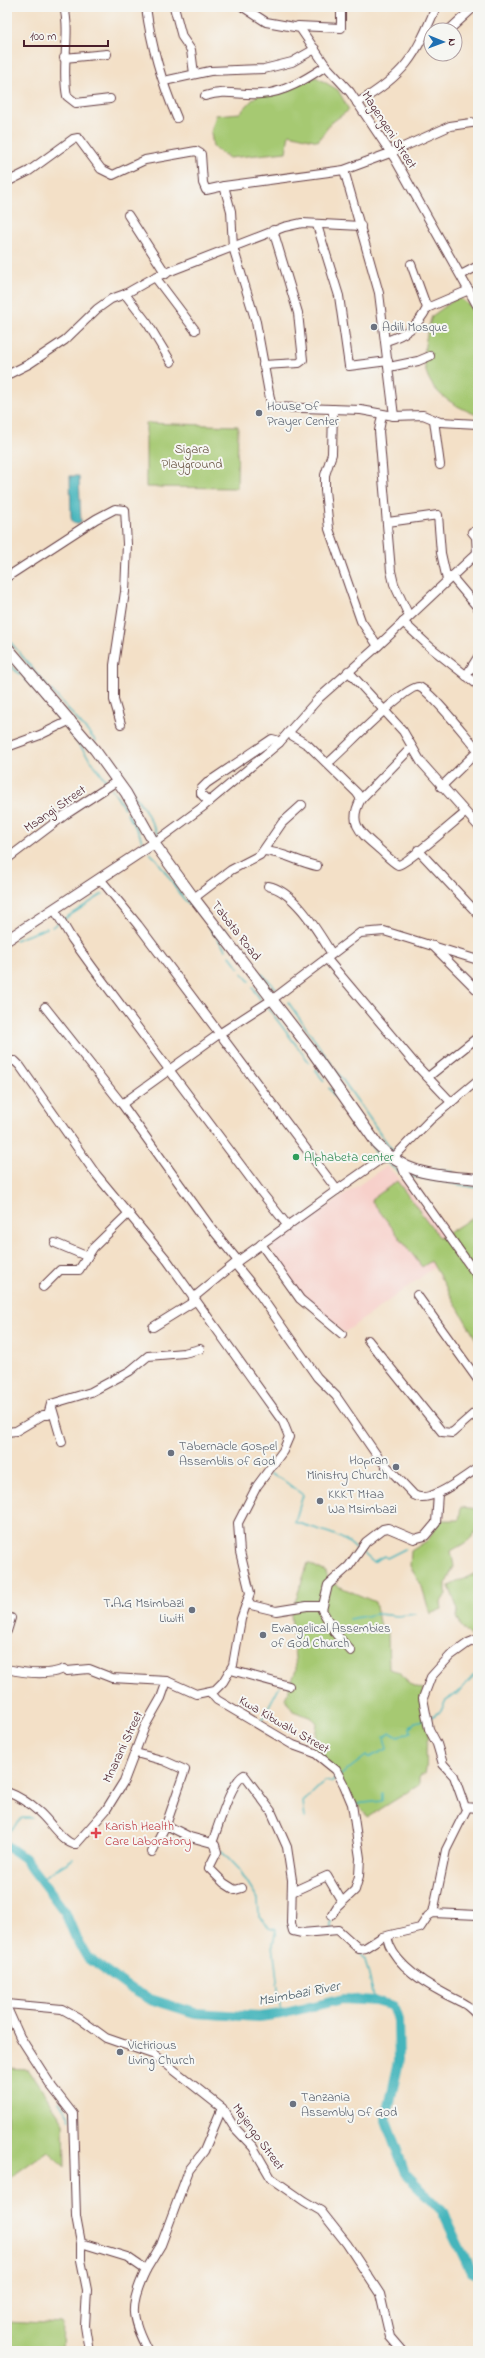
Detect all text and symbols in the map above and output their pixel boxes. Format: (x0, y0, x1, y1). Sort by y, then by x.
scale bar (24, 22, 108, 48)
north arrow (423, 22, 463, 62)
text: 100 m (30, 28, 57, 46)
text: N (444, 38, 460, 46)
street label: Magengeni Street (356, 87, 422, 174)
place label: Adili Mosque (382, 318, 448, 337)
marker: Adili Mosque (369, 322, 379, 332)
place label: House Of Prayer Center (267, 397, 340, 432)
marker: House Of Prayer Center (254, 408, 264, 418)
park label: Sigara Playground (162, 440, 223, 475)
street label: Msangi Street (20, 780, 91, 838)
street label: Tabata Road (207, 897, 266, 965)
place label: Alphabeta center (304, 1148, 395, 1167)
marker: Alphabeta center (291, 1152, 301, 1162)
place label: Tabernacle Gospel Assemblis of God (179, 1437, 277, 1471)
marker: Tabernacle Gospel Assemblis of God (166, 1448, 176, 1458)
place label: Hopran Ministry Church (307, 1451, 388, 1486)
marker: Hopran Ministry Church (391, 1462, 401, 1472)
place label: KKKT Mtaa Wa Msimbazi (328, 1485, 397, 1519)
marker: KKKT Mtaa Wa Msimbazi (315, 1496, 325, 1506)
place label: T.A.G Msimbazi Liwiti (103, 1594, 184, 1628)
marker: T.A.G Msimbazi Liwiti (187, 1605, 197, 1615)
place label: Evangelical Assembies of God Church (271, 1619, 391, 1653)
marker: Evangelical Assembies of God Church (258, 1630, 268, 1640)
street label: Kwa Kibwalu Street (235, 1691, 333, 1759)
street label: Mnarani Street (98, 1707, 148, 1786)
place label: Karish Health Care Laboratory (105, 1817, 191, 1852)
marker: Karish Health Care Laboratory (90, 1827, 102, 1839)
water label: Msimbazi River (256, 1976, 343, 2012)
place label: Victirious Living Church (127, 2036, 195, 2071)
marker: Victirious Living Church (115, 2047, 125, 2057)
place label: Tanzania Assembly Of God (301, 2088, 398, 2123)
marker: Tanzania Assembly Of God (288, 2099, 298, 2109)
street label: Majengo Street (226, 2100, 289, 2175)

